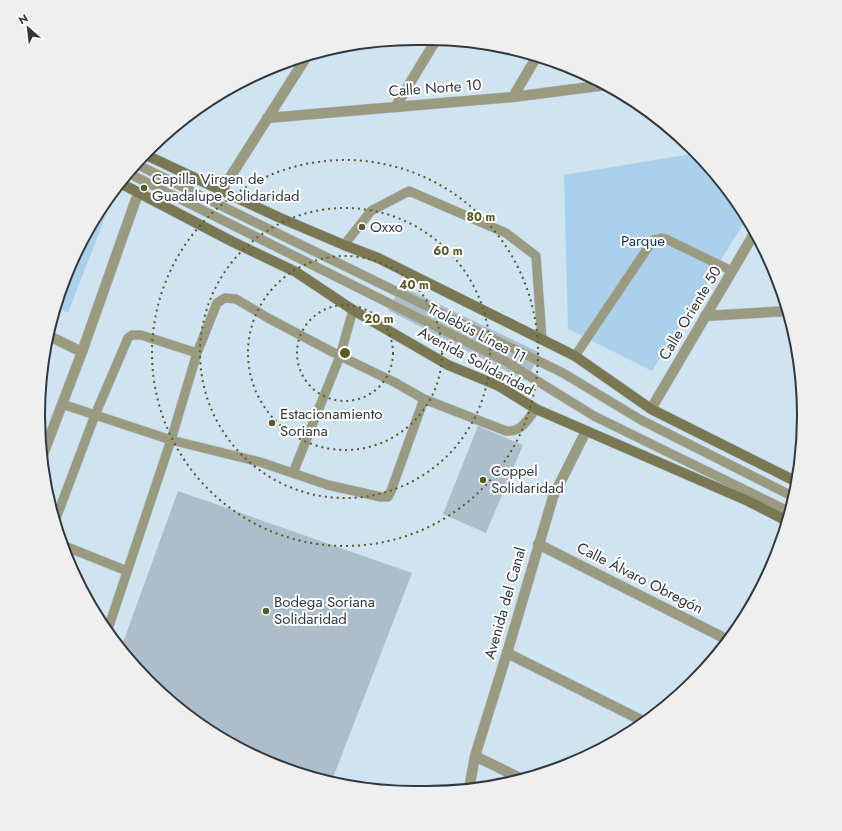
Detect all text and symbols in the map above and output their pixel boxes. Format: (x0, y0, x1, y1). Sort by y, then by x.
north arrow (8, 8, 48, 48)
text: N (16, 10, 31, 28)
street label: Calle Norte 10 (388, 74, 482, 102)
place label: Capilla Virgen de Guadalupe Solidaridad (152, 168, 299, 207)
marker: Capilla Virgen de Guadalupe Solidaridad (139, 183, 149, 193)
text: 80 m (467, 208, 496, 226)
place label: Oxxo (370, 216, 403, 238)
marker: Oxxo (357, 222, 367, 232)
park label: Parque (621, 230, 665, 252)
text: 60 m (433, 242, 463, 260)
street label: Calle Oriente 50 (653, 262, 727, 364)
text: 40 m (399, 276, 429, 294)
street label: Trolebús Línea 11 (424, 298, 530, 368)
text: 20 m (364, 310, 394, 328)
street label: Avenida Solidaridad (414, 321, 538, 401)
centre of rings (338, 346, 352, 360)
place label: Estacionamiento Soriana (280, 403, 382, 442)
marker: Estacionamiento Soriana (267, 418, 277, 428)
place label: Coppel Solidaridad (491, 460, 564, 499)
marker: Coppel Solidaridad (478, 475, 488, 485)
street label: Calle Álvaro Obregón (573, 537, 707, 619)
street label: Avenida del Canal (479, 544, 531, 662)
place label: Bodega Soriana Solidaridad (274, 591, 375, 630)
marker: Bodega Soriana Solidaridad (261, 606, 271, 616)

